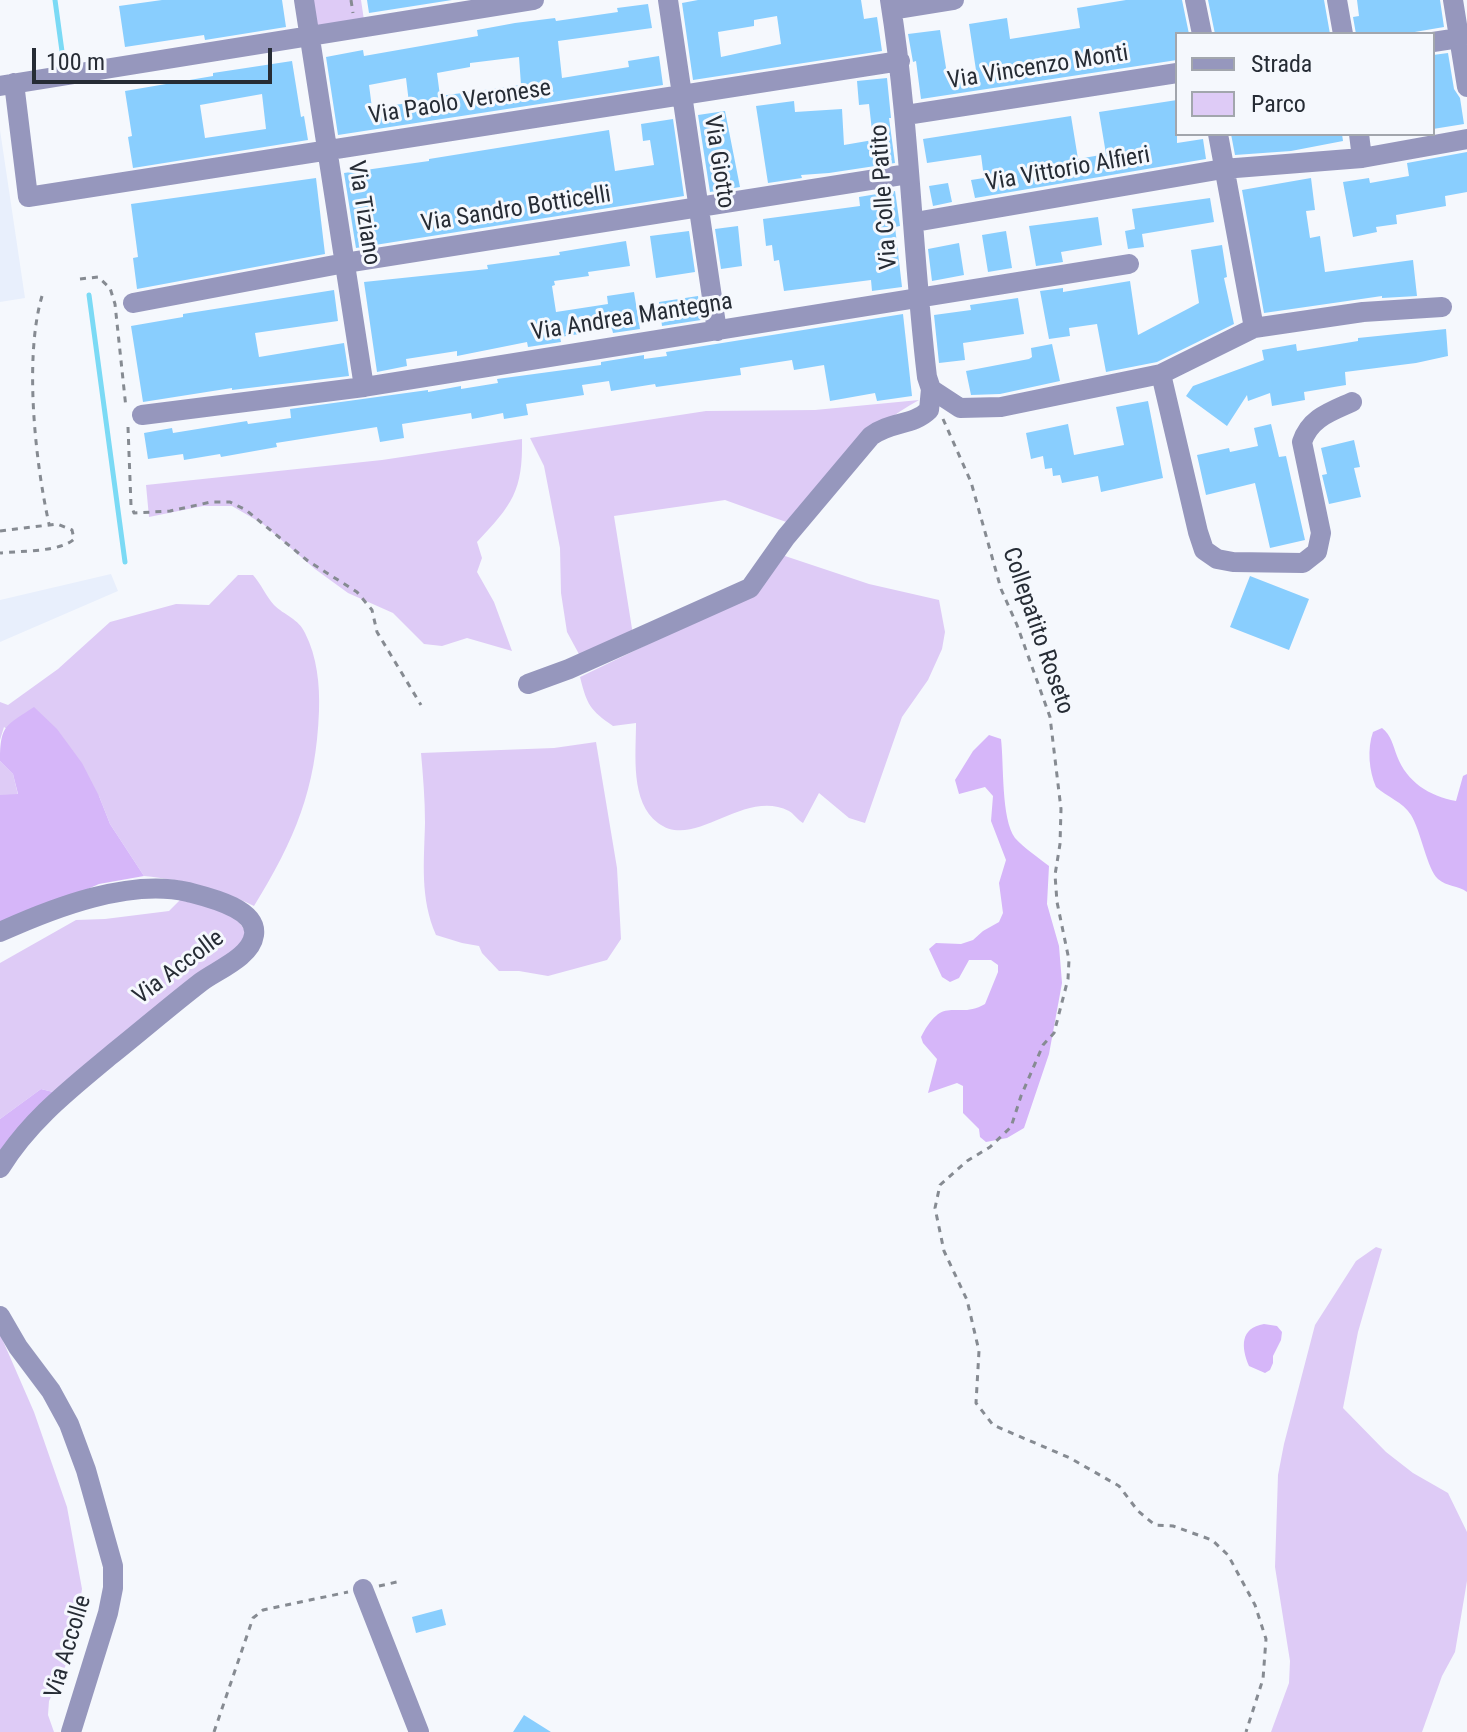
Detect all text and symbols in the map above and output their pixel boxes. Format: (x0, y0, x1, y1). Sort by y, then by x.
scale bar (36, 32, 276, 82)
legend (1175, 32, 1435, 136)
street label: Via Vincenzo Monti (945, 39, 1131, 97)
text: 100 m (46, 48, 105, 76)
text: Strada (1251, 50, 1312, 78)
street label: Via Paolo Veronese (367, 74, 553, 132)
text: Parco (1251, 90, 1306, 118)
street label: Via Giotto (696, 113, 740, 211)
street label: Via Colle Patito (866, 123, 904, 271)
street label: Via Vittorio Alfieri (984, 141, 1152, 199)
street label: Via Tiziano (341, 159, 385, 267)
street label: Via Sandro Botticelli (419, 181, 613, 239)
street label: Via Andrea Mantegna (529, 288, 735, 348)
street label: Collepatito Roseto (995, 544, 1079, 718)
street label: Via Accolle (128, 925, 230, 1011)
street label: Via Accolle (40, 1592, 98, 1702)

